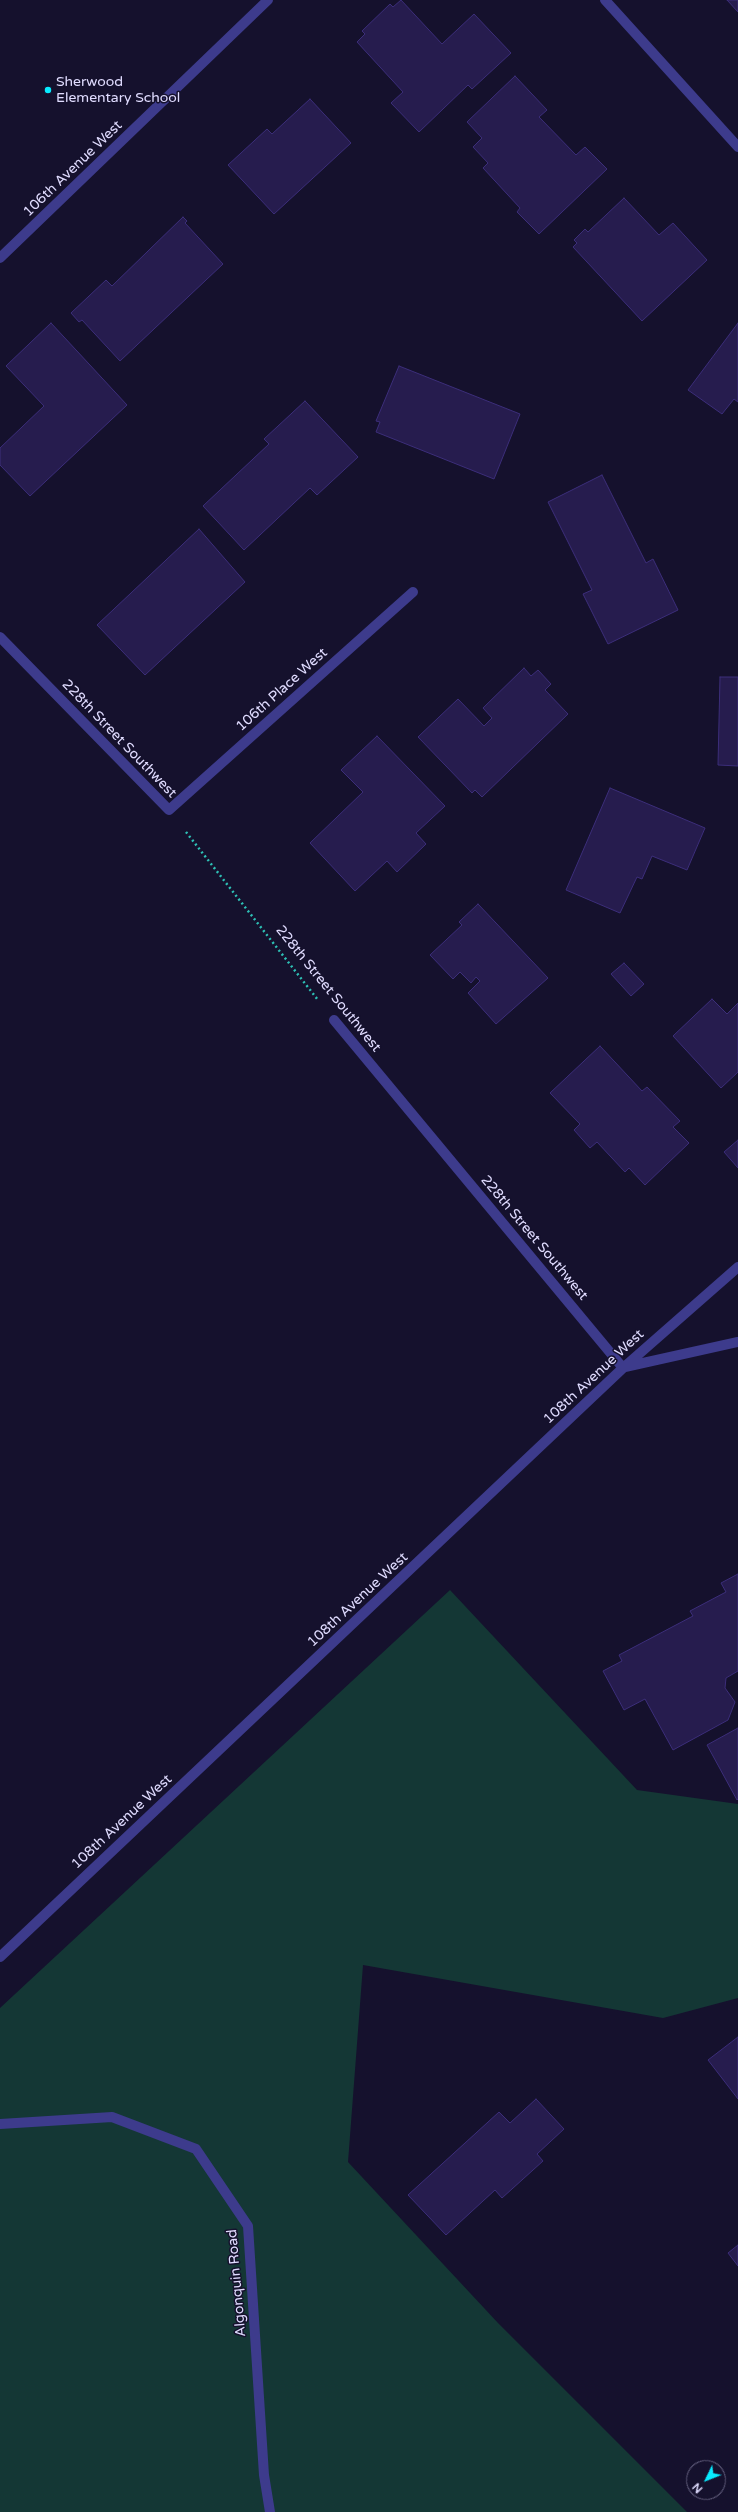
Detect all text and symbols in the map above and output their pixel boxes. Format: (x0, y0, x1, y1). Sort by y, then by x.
place label: Sherwood Elementary School (56, 74, 180, 106)
marker: Sherwood Elementary School (43, 85, 53, 95)
street label: 106th Avenue West (20, 117, 126, 221)
street label: 106th Place West (233, 645, 331, 735)
street label: 228th Street Southwest (58, 676, 180, 802)
street label: 228th Street Southwest (272, 922, 384, 1056)
street label: 228th Street Southwest (477, 1172, 591, 1304)
street label: 108th Avenue West (540, 1326, 648, 1428)
street label: 108th Avenue West (304, 1549, 412, 1651)
street label: 108th Avenue West (68, 1771, 176, 1873)
street label: Algonquin Road (224, 2229, 250, 2337)
north arrow (686, 2460, 726, 2500)
text: N (690, 2480, 705, 2496)

